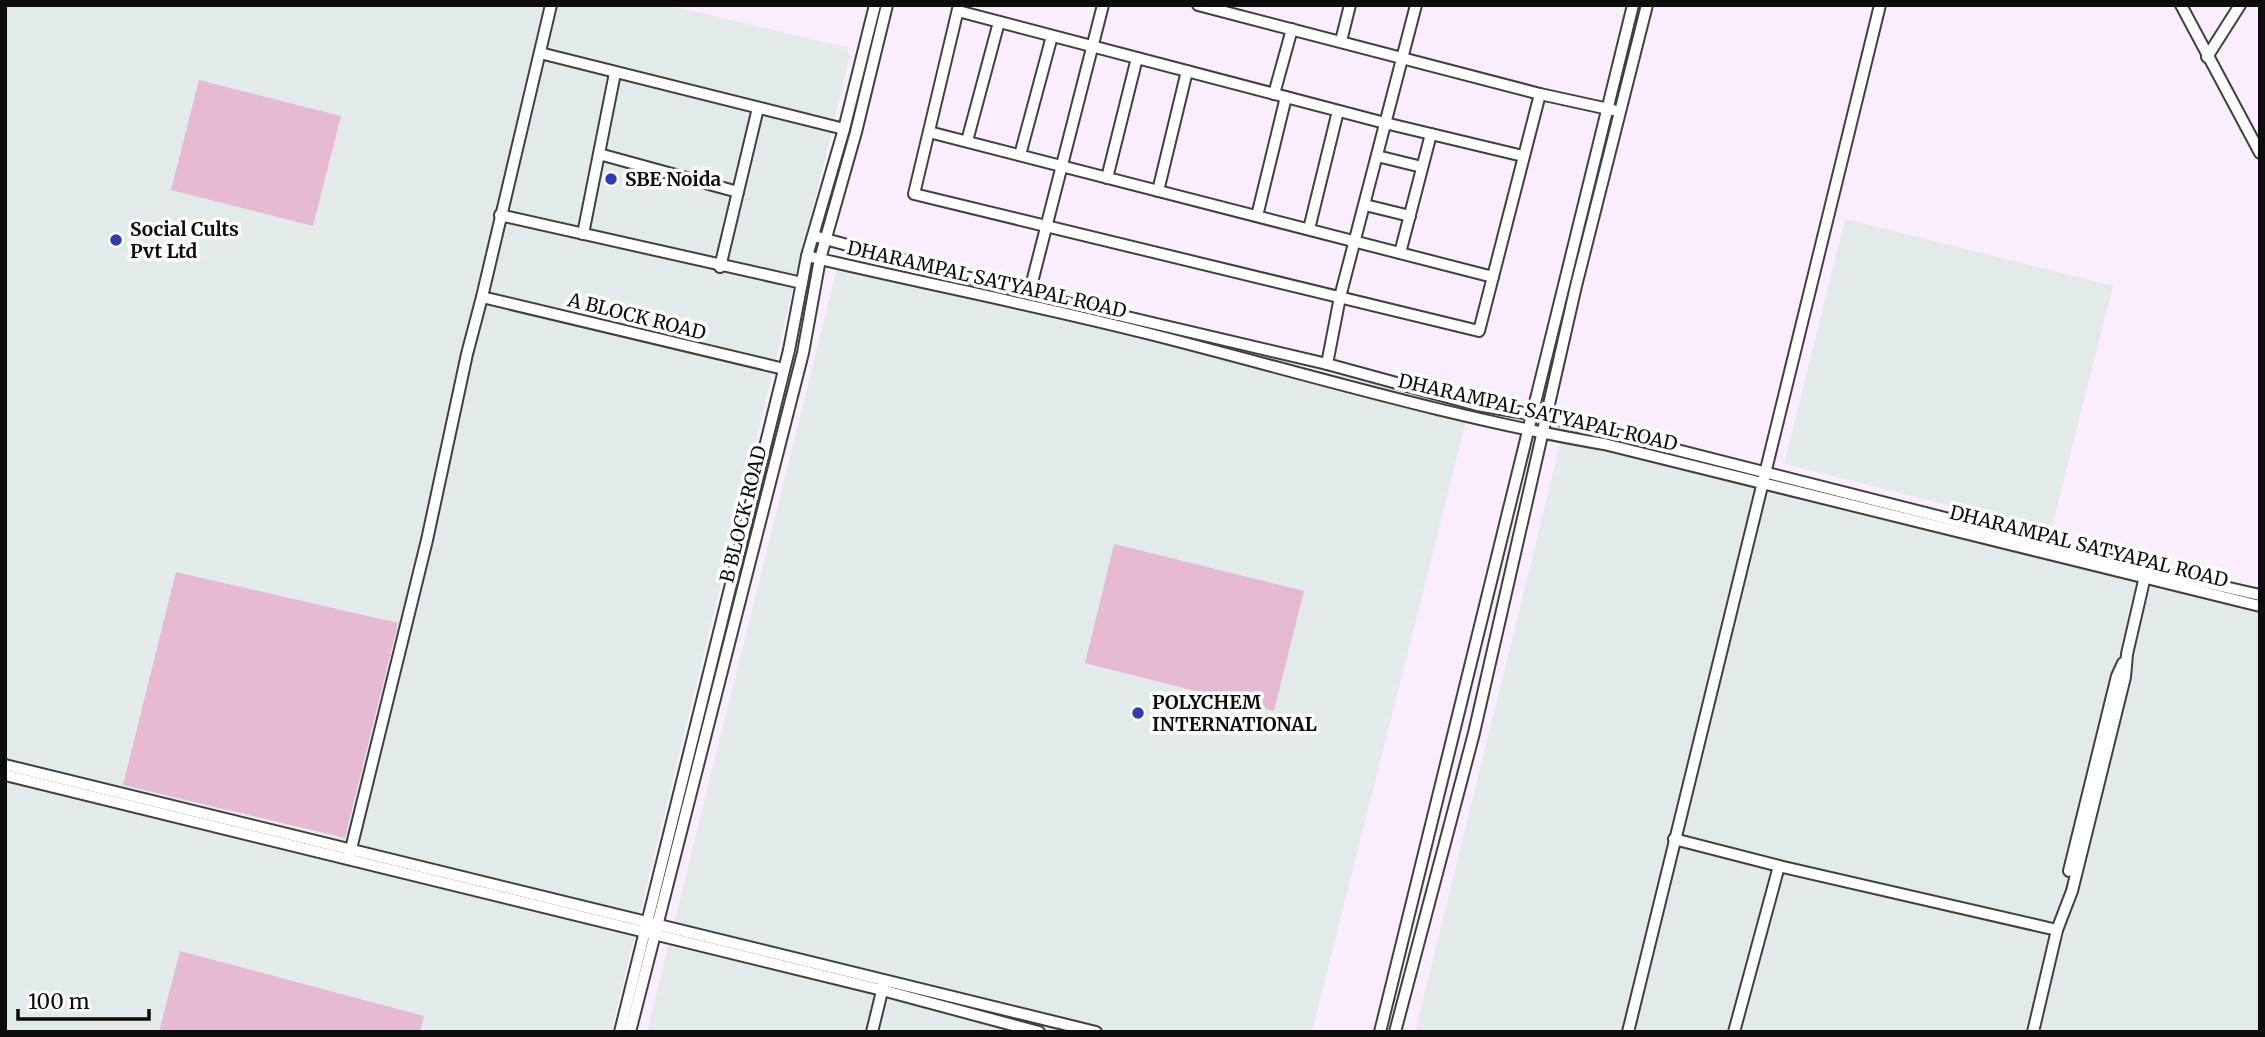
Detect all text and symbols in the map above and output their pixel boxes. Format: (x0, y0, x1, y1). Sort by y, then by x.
place label: SBE Noida (625, 167, 721, 191)
marker: SBE Noida (603, 171, 619, 187)
place label: Social Cults Pvt Ltd (130, 217, 239, 263)
marker: Social Cults Pvt Ltd (108, 232, 124, 248)
street label: DHARAMPAL SATYAPAL ROAD (845, 235, 1129, 323)
street label: A BLOCK ROAD (565, 287, 708, 345)
street label: DHARAMPAL SATYAPAL ROAD (1396, 368, 1680, 456)
street label: B BLOCK ROAD (714, 443, 772, 585)
street label: DHARAMPAL SATYAPAL ROAD (1947, 500, 2231, 592)
place label: POLYCHEM INTERNATIONAL (1152, 690, 1317, 736)
marker: POLYCHEM INTERNATIONAL (1130, 705, 1146, 721)
scale bar (18, 978, 149, 1022)
text: 100 m (28, 988, 90, 1015)

